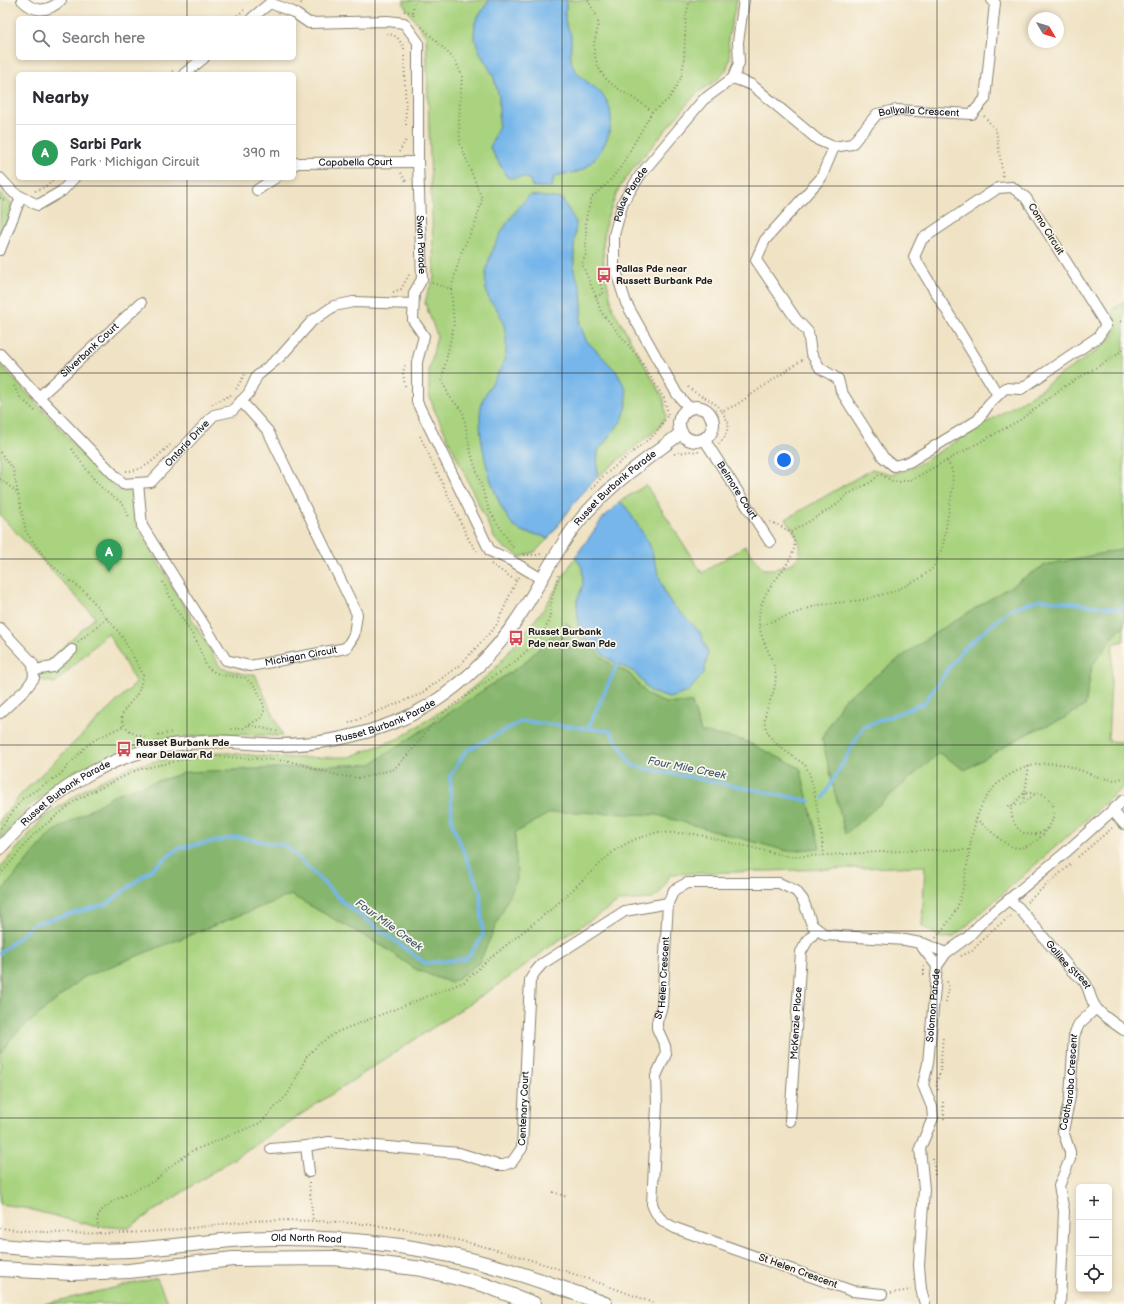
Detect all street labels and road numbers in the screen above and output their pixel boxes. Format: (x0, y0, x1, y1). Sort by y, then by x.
street label: Ballyalla Crescent (877, 104, 959, 120)
street label: Capabella Court (318, 156, 392, 169)
street label: Pallas Parade (612, 164, 651, 223)
street label: Como Circuit (1025, 201, 1067, 257)
street label: Swan Parade (414, 215, 428, 274)
street label: Silverbank Court (58, 321, 121, 380)
street label: Ontario Drive (162, 418, 212, 469)
street label: Russet Burbank Parade (572, 448, 659, 528)
street label: Belmore Court (714, 459, 760, 521)
street label: Michigan Circuit (264, 644, 338, 669)
street label: Russet Burbank Parade (334, 696, 438, 745)
street label: Russet Burbank Parade (18, 758, 112, 829)
street label: St Helen Crescent (652, 937, 672, 1021)
street label: Galilee Street (1043, 938, 1093, 991)
street label: Solomon Parade (924, 968, 943, 1043)
street label: McKenzie Place (788, 986, 805, 1060)
street label: Cootharaba Crescent (1057, 1032, 1080, 1132)
street label: Centenary Court (516, 1071, 532, 1146)
street label: Old North Road (271, 1232, 342, 1246)
street label: St Helen Crescent (757, 1251, 839, 1291)

